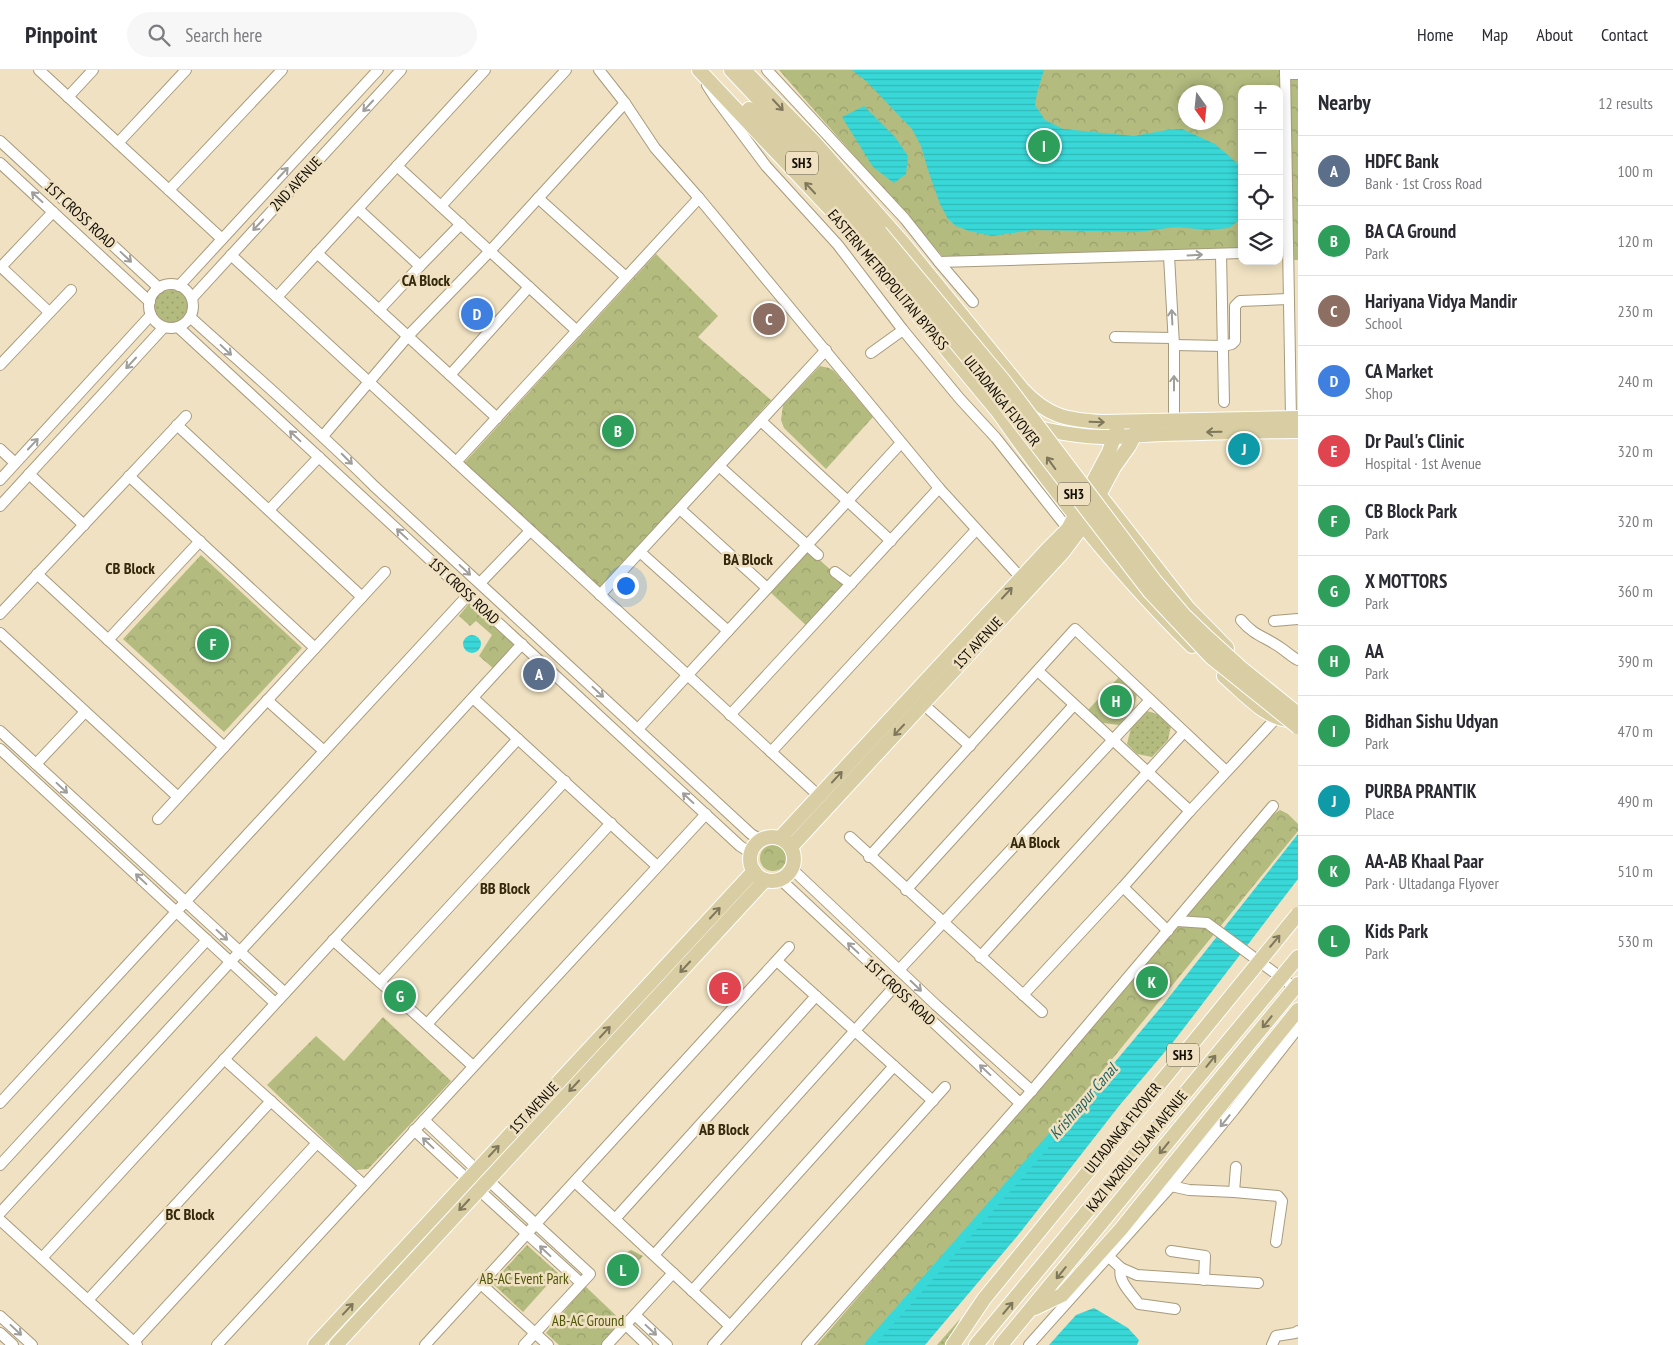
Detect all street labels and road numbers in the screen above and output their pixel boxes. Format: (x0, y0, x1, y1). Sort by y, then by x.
street label: 2ND AVENUE (266, 152, 326, 215)
road number: SH3 (786, 152, 818, 175)
street label: 1ST CROSS ROAD (41, 177, 120, 252)
street label: EASTERN METROPOLITAN BYPASS (824, 205, 953, 354)
street label: ULTADANGA FLYOVER (960, 351, 1045, 450)
road number: SH3 (1058, 482, 1090, 506)
street label: 1ST CROSS ROAD (425, 553, 504, 628)
street label: 1ST AVENUE (949, 613, 1007, 673)
street label: 1ST CROSS ROAD (861, 954, 940, 1029)
road number: SH3 (1167, 1044, 1199, 1066)
street label: 1ST AVENUE (505, 1078, 563, 1138)
street label: ULTADANGA FLYOVER (1080, 1078, 1165, 1177)
street label: KAZI NAZRUL ISLAM AVENUE (1082, 1086, 1191, 1215)

